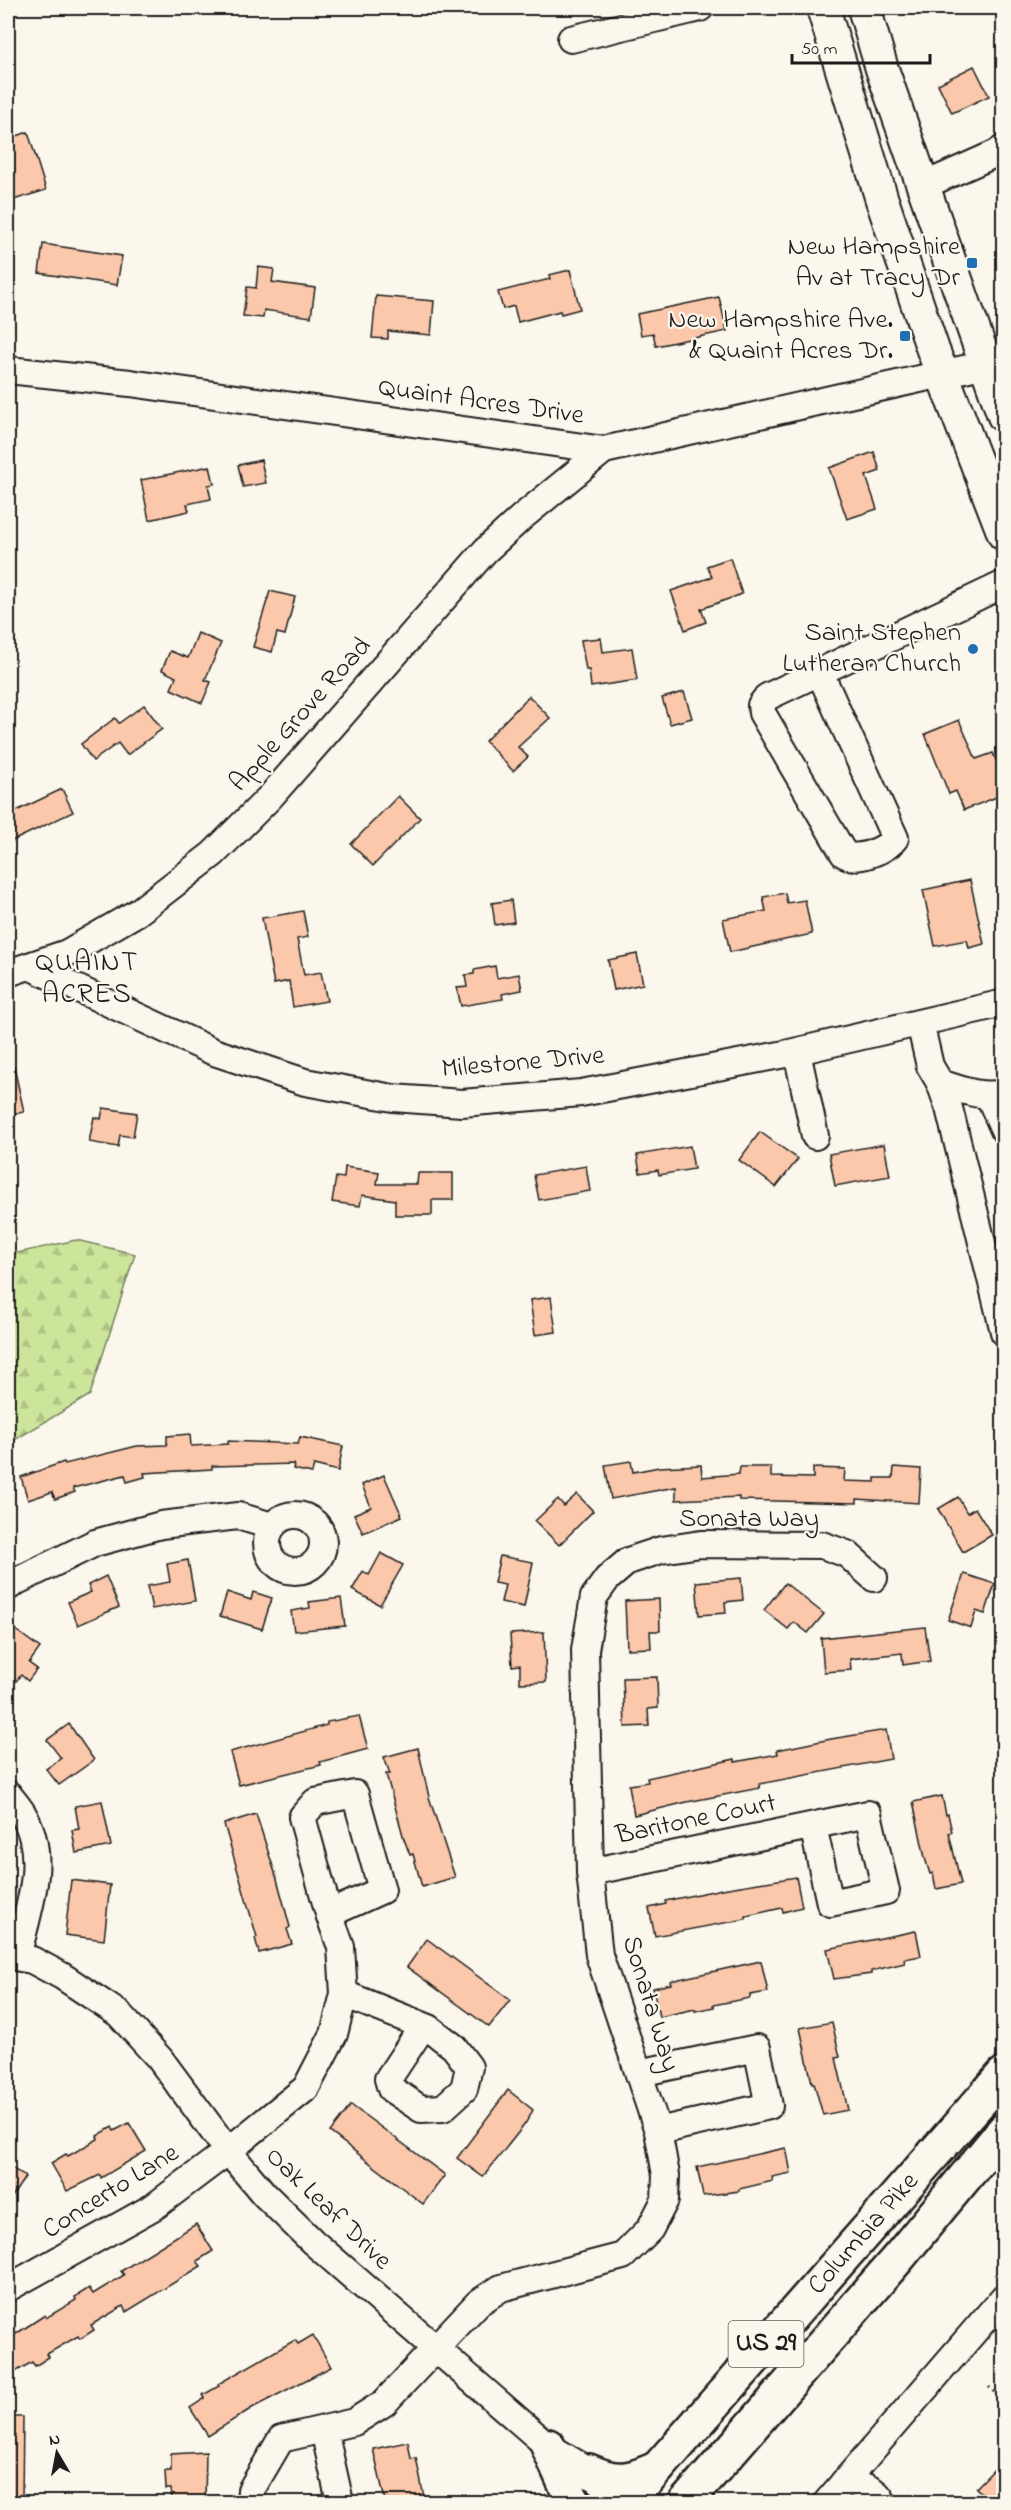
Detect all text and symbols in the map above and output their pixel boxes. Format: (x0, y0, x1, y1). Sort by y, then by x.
scale bar (792, 27, 930, 65)
text: 50 m (801, 37, 838, 63)
place label: New Hampshire Av at Tracy Dr (787, 228, 961, 298)
marker: New Hampshire Av at Tracy Dr (965, 256, 979, 270)
place label: New Hampshire Ave. & Quaint Acres Dr. (668, 301, 893, 371)
marker: New Hampshire Ave. & Quaint Acres Dr. (898, 329, 912, 343)
street label: Quaint Acres Drive (376, 368, 587, 436)
place label: Saint Stephen Lutheran Church (782, 614, 961, 684)
street label: Apple Grove Road (221, 629, 381, 801)
marker: Saint Stephen Lutheran Church (966, 642, 980, 656)
district label: QUAINT ACRES (35, 943, 139, 1016)
street label: Milestone Drive (440, 1036, 607, 1090)
street label: Sonata Way (679, 1500, 819, 1539)
street label: Baritone Court (611, 1784, 780, 1856)
street label: Sonata Way (611, 1931, 689, 2077)
street label: Concerto Lane (35, 2134, 188, 2249)
street label: Oak Leaf Drive (256, 2138, 401, 2280)
street label: Columbia Pike (799, 2163, 929, 2304)
road number: US 29 (728, 2321, 804, 2367)
north arrow (27, 2423, 87, 2483)
text: N (47, 2427, 62, 2453)

